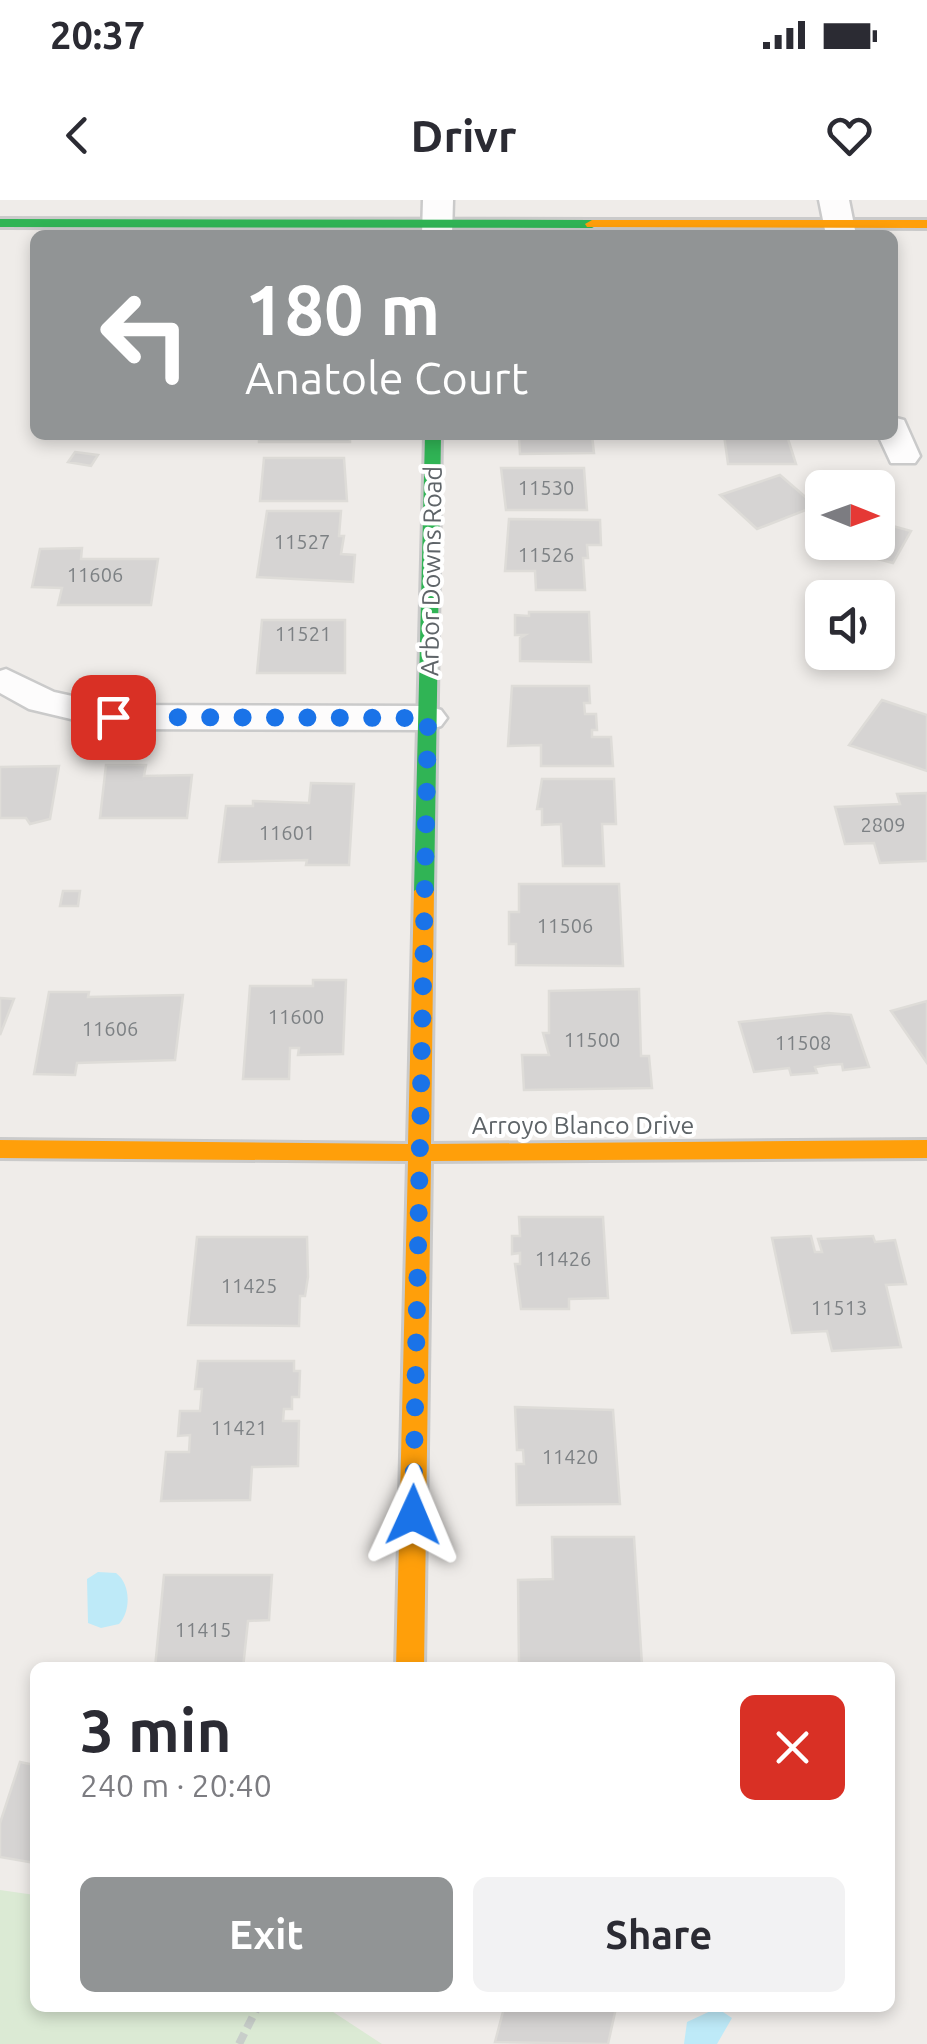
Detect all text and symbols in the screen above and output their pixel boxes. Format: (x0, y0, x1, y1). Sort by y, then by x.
text: 20:37 (50, 14, 145, 56)
icon: back (50, 108, 105, 163)
icon: heart (822, 108, 877, 163)
text: Drivr (411, 110, 516, 161)
icon: left (80, 270, 210, 400)
text: 180 m (245, 270, 440, 348)
text: Anatole Court (245, 352, 528, 403)
street label: Arbor Downs Road (415, 466, 447, 676)
north arrow (805, 470, 895, 560)
map controls (805, 470, 895, 670)
house number: 11530 (518, 476, 574, 499)
house number: 11527 (274, 530, 330, 553)
house number: 11526 (518, 543, 574, 566)
house number: 11606 (67, 563, 123, 586)
button: sound (805, 580, 895, 670)
house number: 11521 (275, 622, 331, 645)
pin (71, 675, 156, 760)
icon: arrive (86, 690, 141, 745)
house number: 2809 (860, 813, 906, 836)
house number: 11601 (259, 821, 315, 844)
house number: 11506 (537, 914, 593, 937)
house number: 11600 (268, 1005, 324, 1028)
house number: 11606 (82, 1017, 138, 1040)
house number: 11500 (564, 1028, 620, 1051)
house number: 11508 (775, 1031, 831, 1054)
street label: Arroyo Blanco Drive (472, 1111, 694, 1139)
house number: 11426 (535, 1247, 591, 1270)
house number: 11425 (221, 1274, 277, 1297)
house number: 11513 (811, 1296, 867, 1319)
house number: 11421 (211, 1416, 267, 1439)
house number: 11420 (542, 1445, 598, 1468)
position arrow (361, 1463, 465, 1567)
house number: 11415 (175, 1618, 231, 1641)
button: close (740, 1695, 845, 1800)
text: 3 min (80, 1696, 232, 1763)
text: 240 m · 20:40 (80, 1767, 272, 1803)
button: Exit (80, 1877, 453, 1992)
button: Share (473, 1877, 845, 1992)

